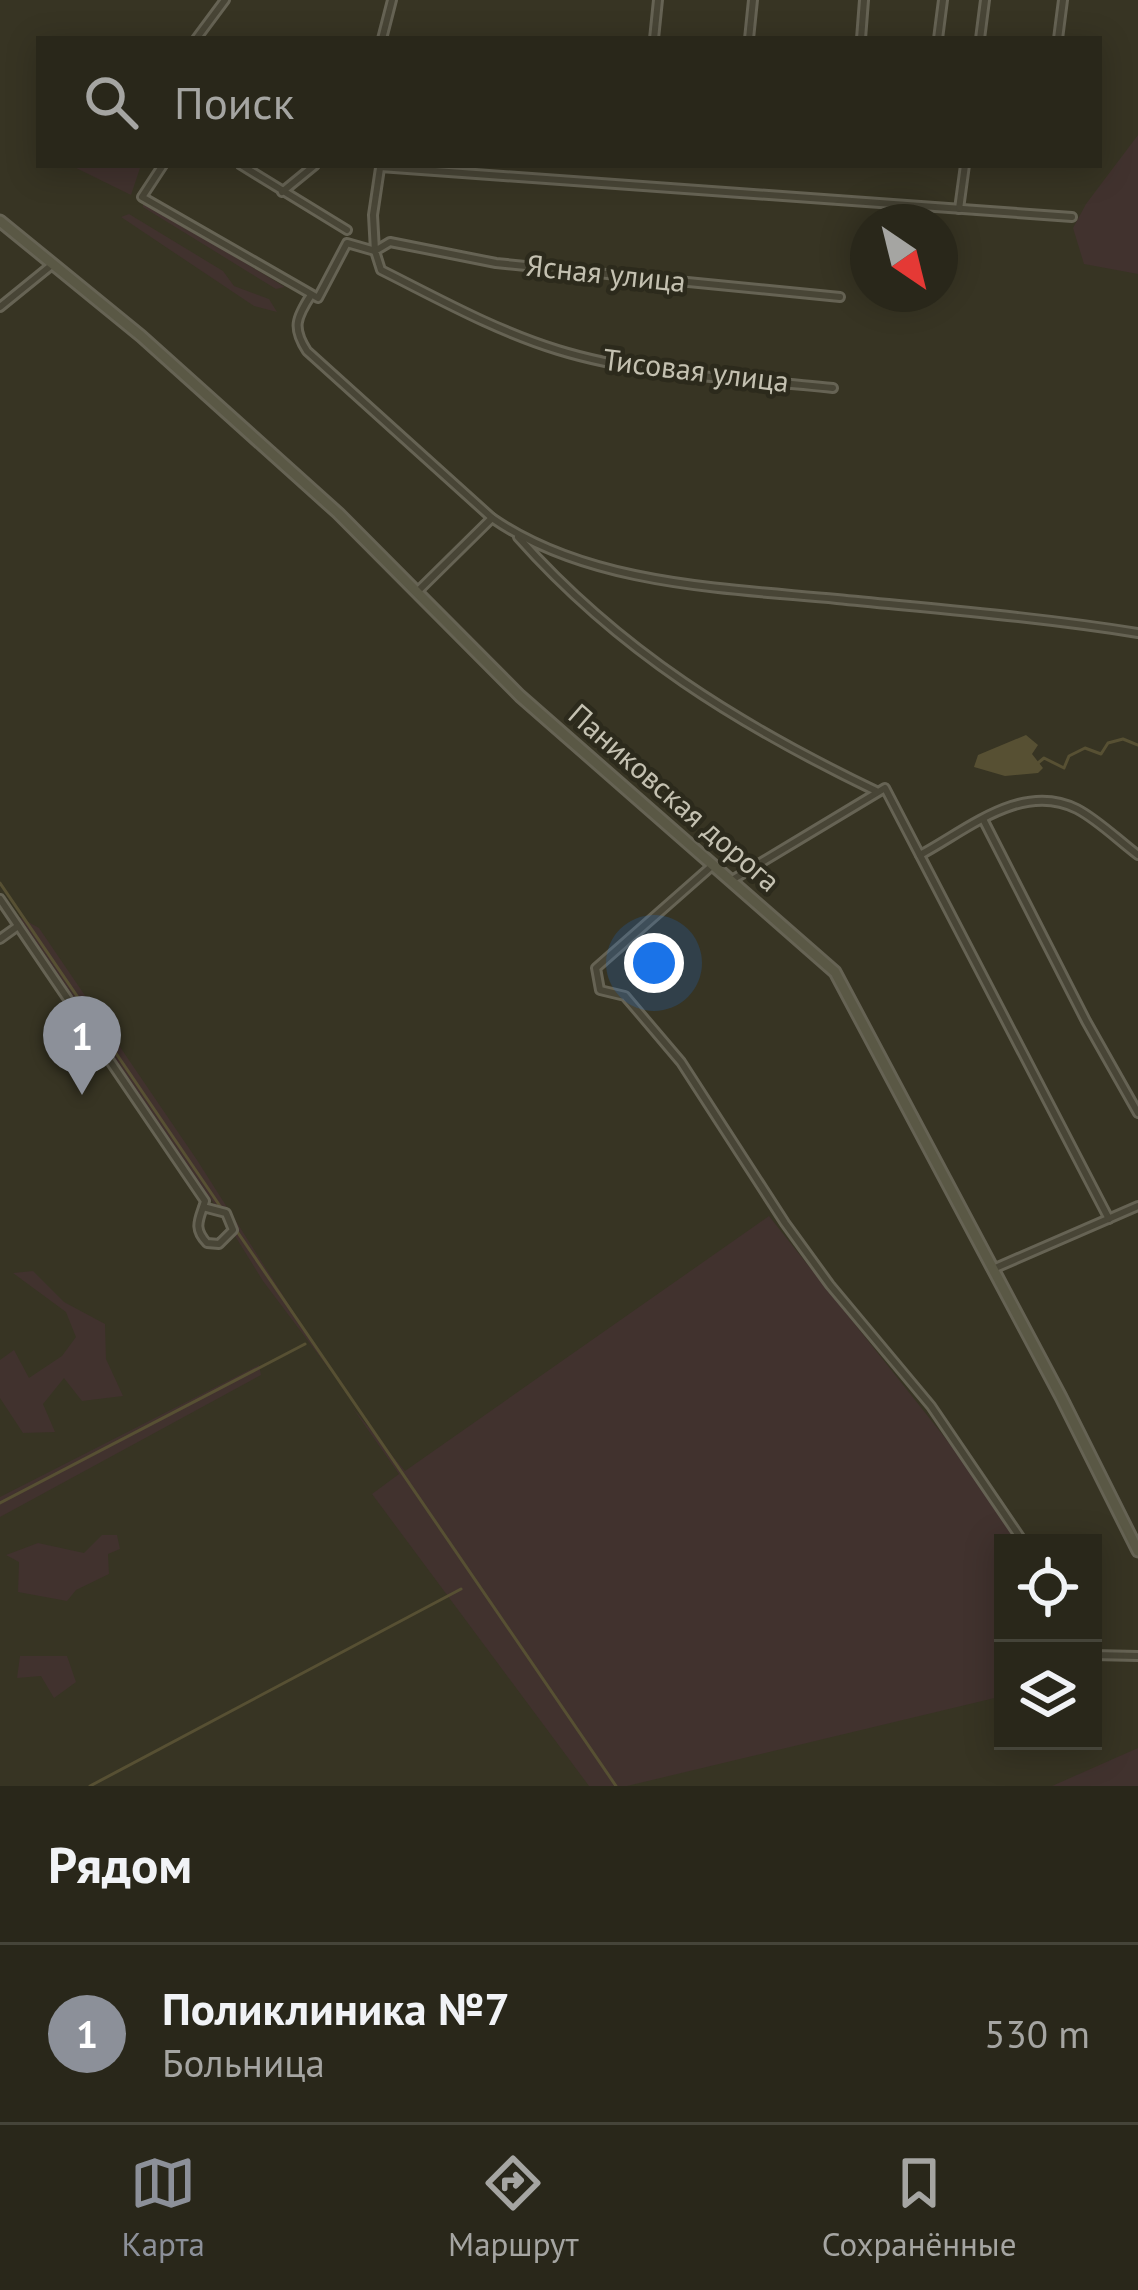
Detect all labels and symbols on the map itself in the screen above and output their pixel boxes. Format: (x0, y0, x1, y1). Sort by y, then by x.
north arrow (850, 204, 958, 312)
street label: Ясная улица (524, 245, 688, 300)
street label: Тисовая улица (601, 339, 791, 400)
street label: Паниковская дорога (561, 694, 789, 899)
your location (624, 933, 684, 993)
pin: 1 (43, 996, 121, 1095)

